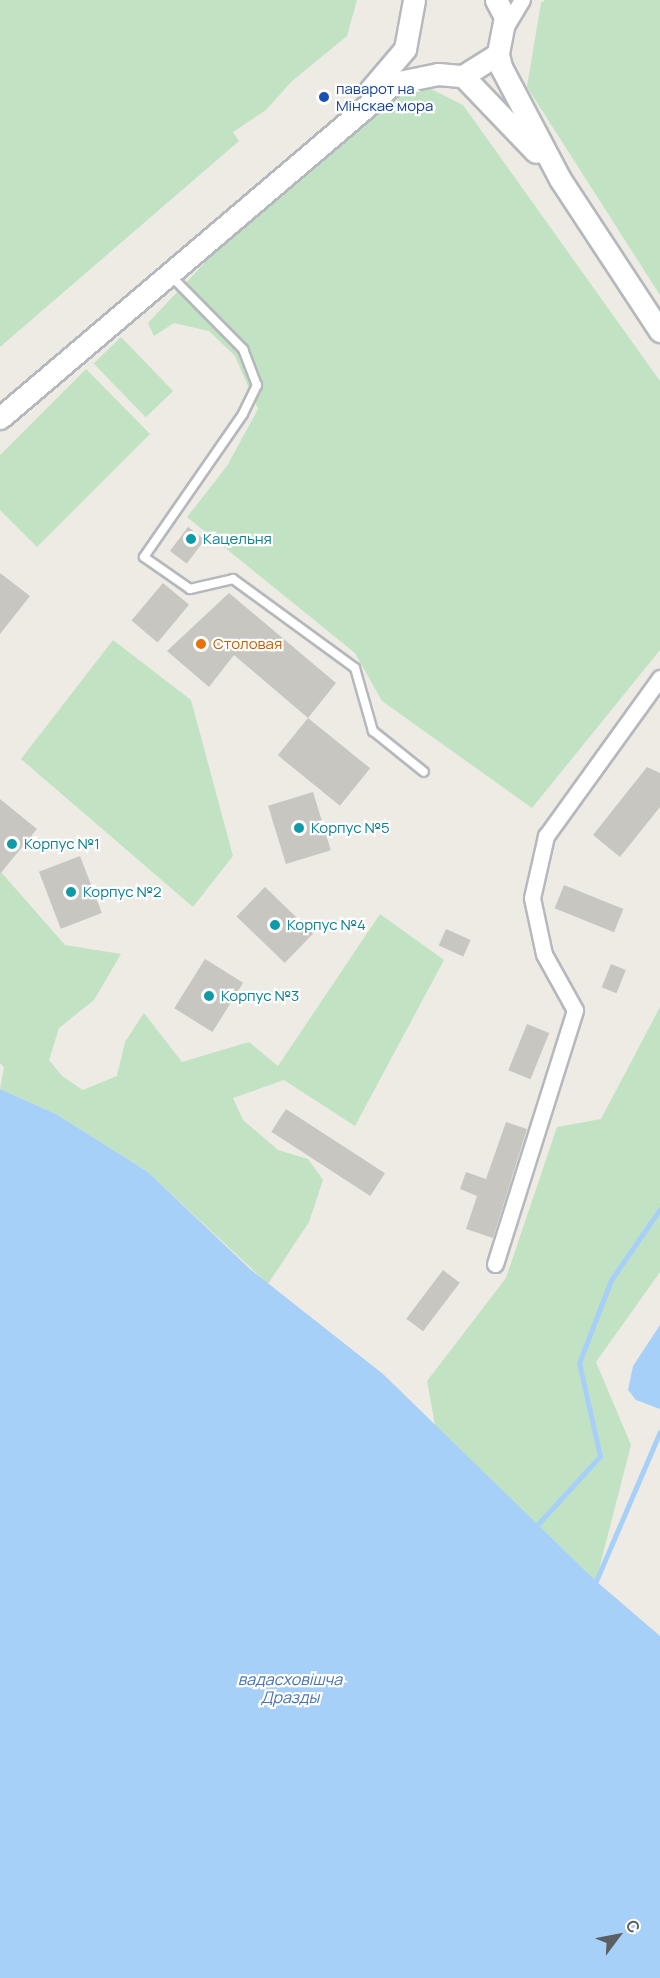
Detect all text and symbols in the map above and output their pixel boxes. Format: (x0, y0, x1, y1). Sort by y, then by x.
place label: паварот на Мінскае мора (336, 79, 433, 114)
marker: паварот на Мінскае мора (317, 90, 331, 104)
place label: Кацельня (203, 530, 272, 548)
marker: Кацельня (184, 532, 198, 546)
place label: Столовая (213, 635, 282, 653)
marker: Столовая (194, 637, 208, 651)
place label: Корпус №5 (311, 819, 390, 837)
marker: Корпус №5 (292, 821, 306, 835)
place label: Корпус №1 (24, 835, 100, 853)
marker: Корпус №1 (5, 837, 19, 851)
place label: Корпус №2 (83, 883, 162, 901)
marker: Корпус №2 (64, 885, 78, 899)
place label: Корпус №4 (287, 916, 366, 934)
marker: Корпус №4 (268, 918, 282, 932)
place label: Корпус №3 (221, 987, 299, 1005)
marker: Корпус №3 (202, 989, 216, 1003)
water label: вадасховішча Дразды (238, 1669, 342, 1707)
north arrow (588, 1906, 648, 1966)
text: С (621, 1916, 646, 1937)

